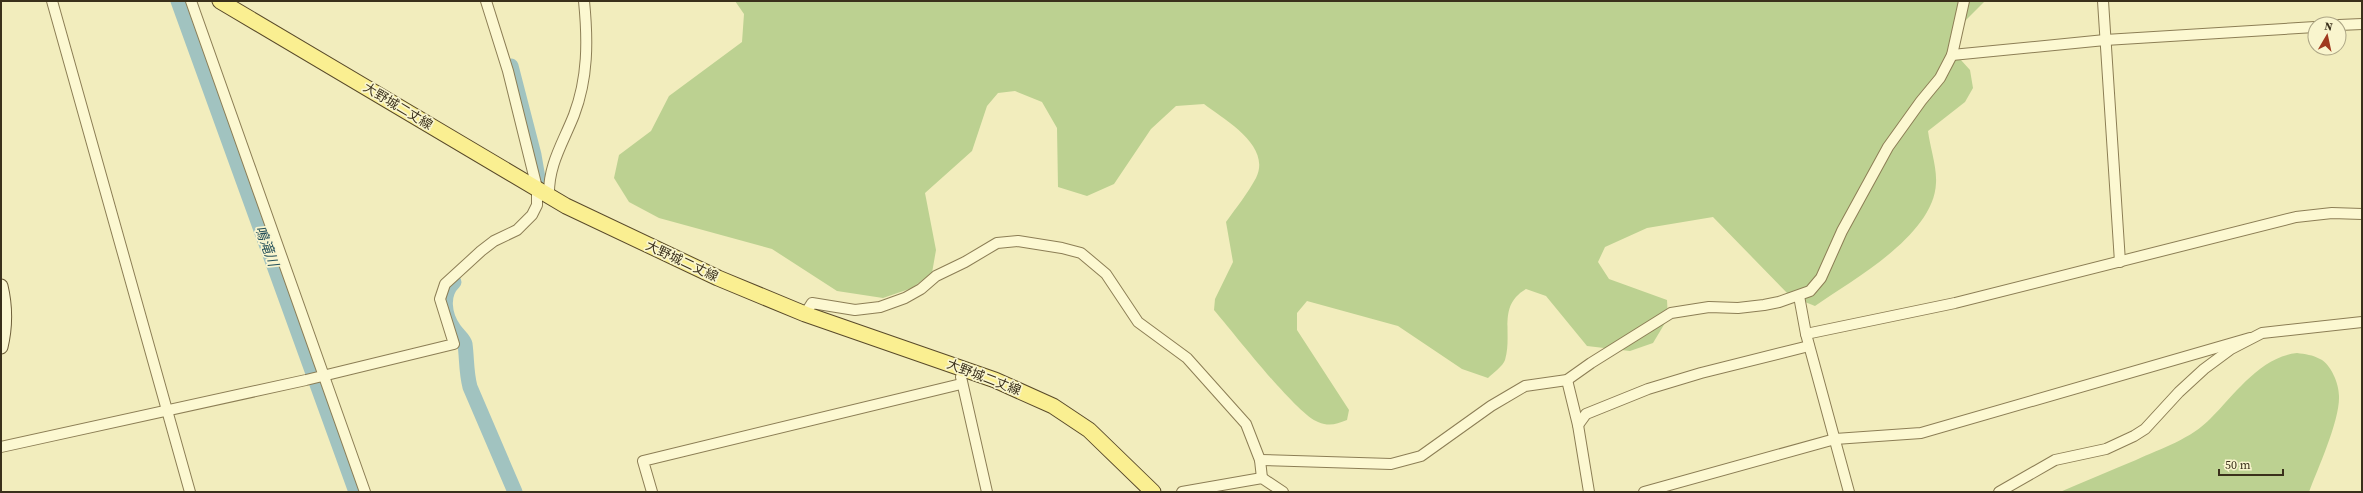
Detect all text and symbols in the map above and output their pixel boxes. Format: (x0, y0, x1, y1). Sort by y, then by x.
north arrow (2307, 16, 2347, 56)
text: N (2323, 19, 2334, 35)
street label: 大野城二丈線 (360, 79, 436, 133)
water label: 鳴滝川 (250, 223, 284, 271)
street label: 大野城二丈線 (643, 237, 721, 285)
street label: 大野城二丈線 (945, 355, 1023, 399)
scale bar (2219, 451, 2283, 477)
text: 50 m (2225, 457, 2251, 473)

